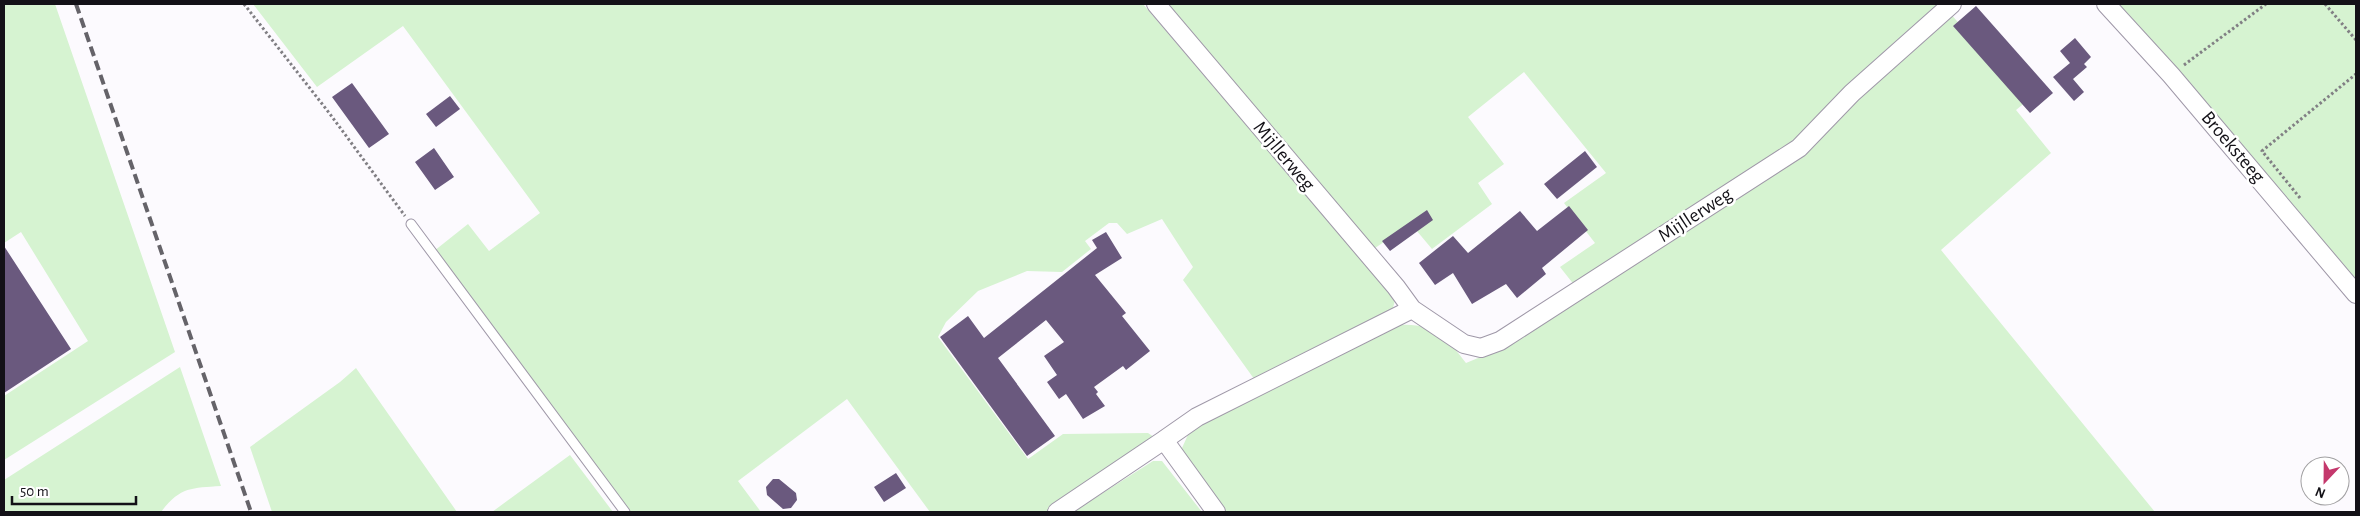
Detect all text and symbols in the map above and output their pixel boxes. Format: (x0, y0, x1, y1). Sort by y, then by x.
street label: Broeksteeg (2197, 107, 2269, 187)
street label: Mijllerweg (1249, 118, 1319, 195)
street label: Mijllerweg (1654, 184, 1736, 246)
north arrow (2300, 456, 2350, 506)
scale bar (12, 474, 136, 506)
text: 50 m (20, 484, 49, 499)
text: N (2313, 484, 2328, 500)

